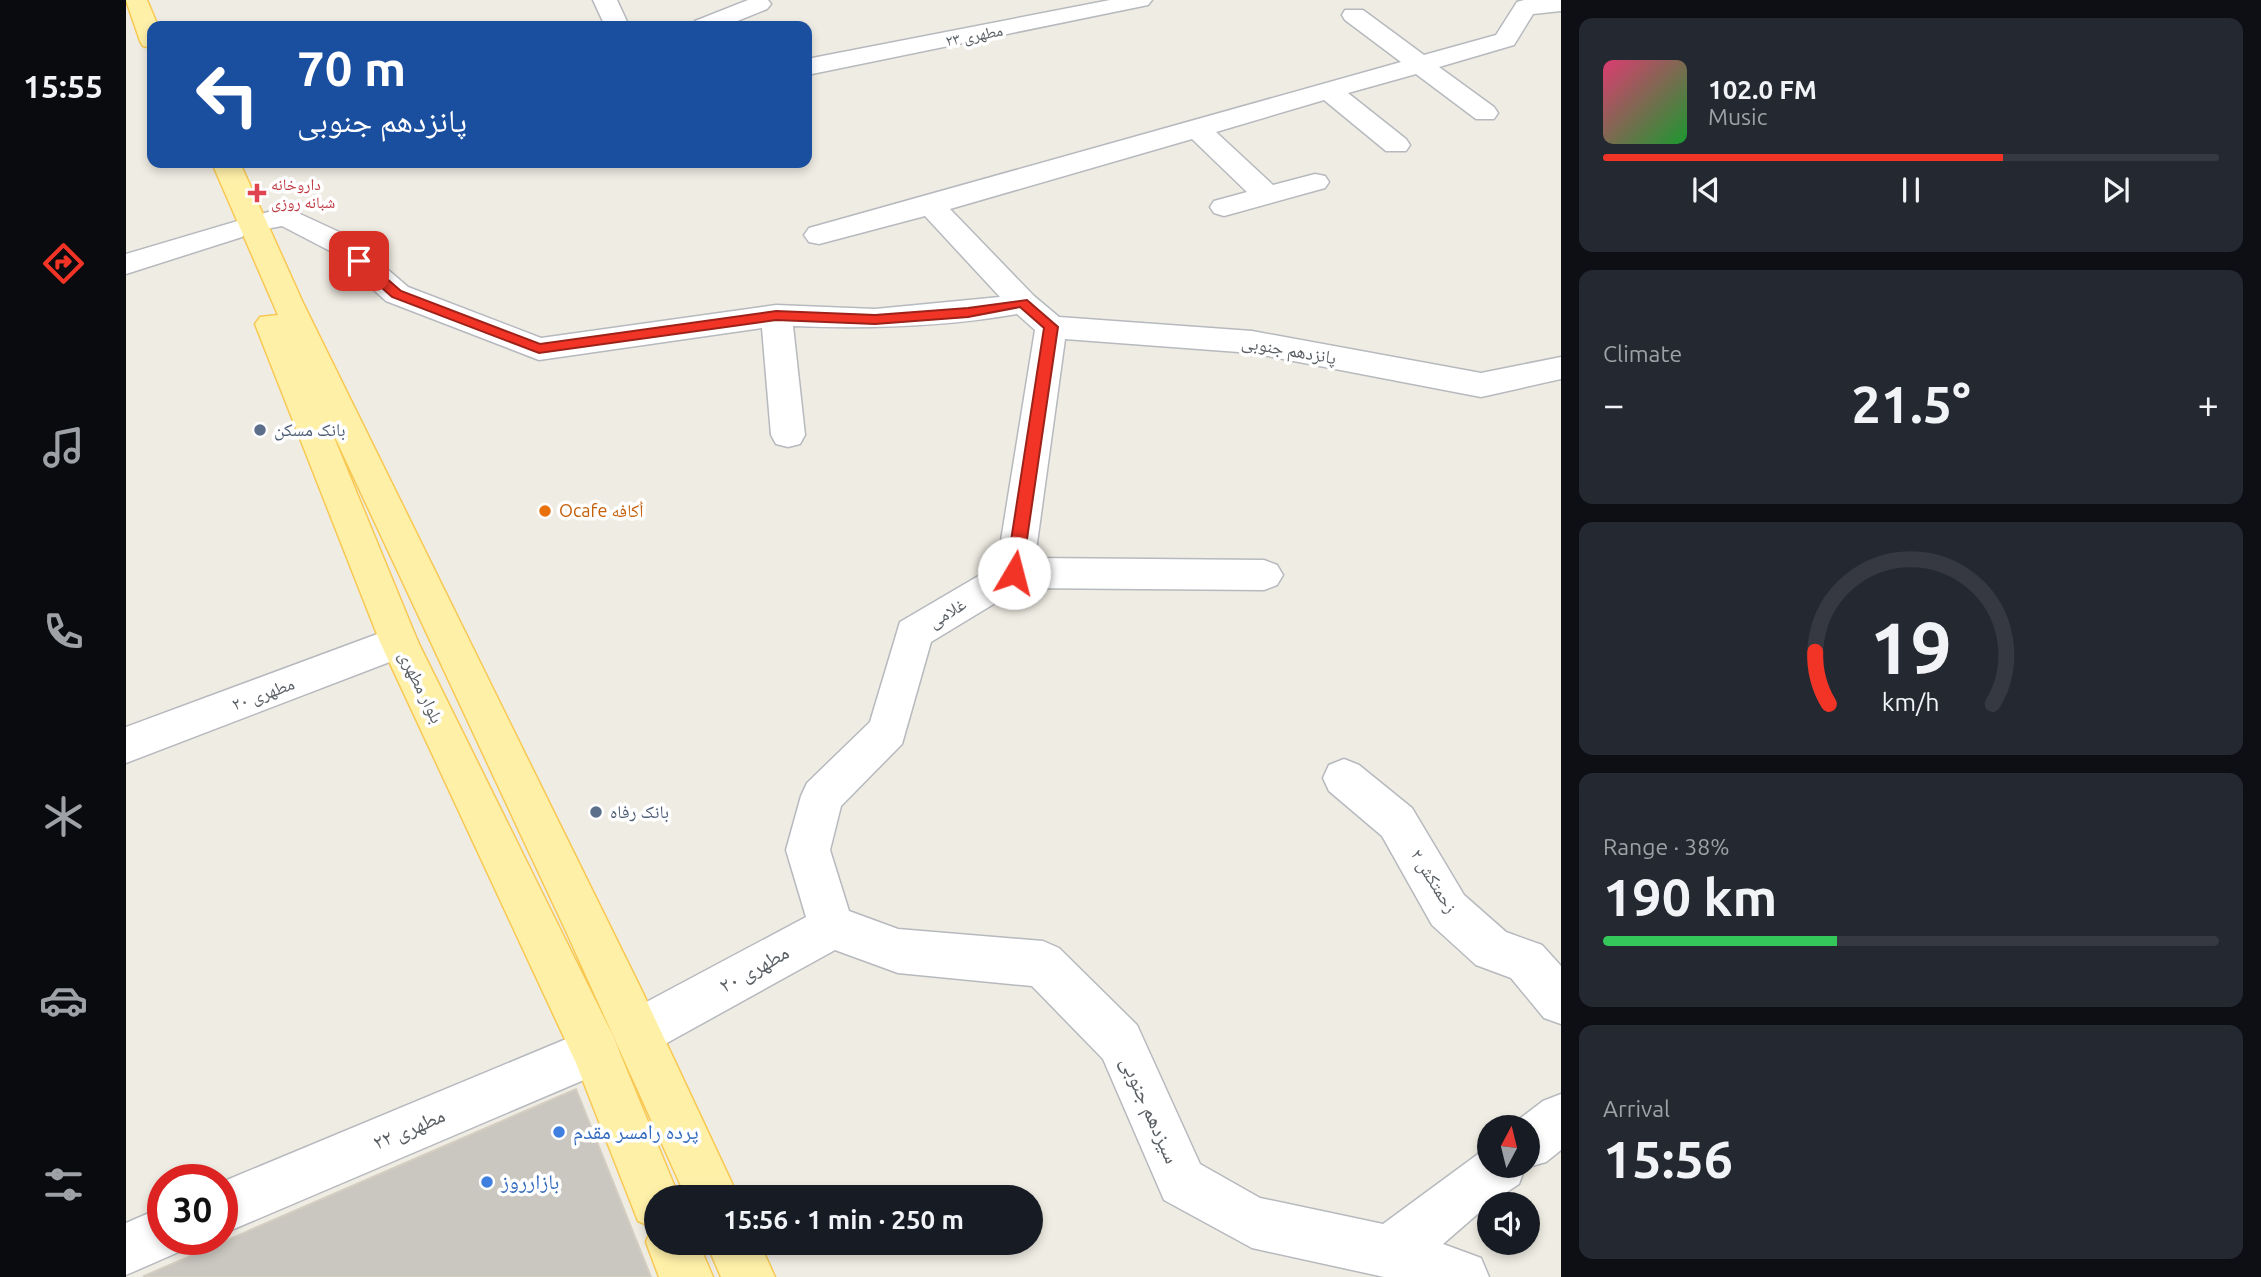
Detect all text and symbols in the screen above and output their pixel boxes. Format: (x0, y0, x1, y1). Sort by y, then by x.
street label: مطهری ۲۳ (944, 21, 1004, 51)
text: 70 m (297, 40, 406, 95)
icon: left (182, 49, 273, 140)
text: 15:55 (23, 68, 103, 104)
text: 102.0 FM (1708, 75, 1817, 104)
text: پانزدهم جنوبی (297, 102, 467, 138)
text: Music (1708, 104, 1767, 129)
icon: previous (1687, 171, 1725, 209)
icon: pause (1892, 171, 1930, 209)
icon: next (2097, 171, 2135, 209)
place label: داروخانه شبانه روزی (271, 175, 335, 213)
marker: داروخانه شبانه روزی (249, 185, 265, 201)
pin (329, 231, 389, 291)
icon: directions (39, 239, 88, 288)
icon: arrive (340, 242, 378, 280)
street label: پانزدهم جنوبی (1240, 331, 1338, 370)
text: Climate (1603, 341, 1682, 366)
text: 21.5° (1851, 375, 1971, 433)
text: − (1603, 383, 1624, 425)
text: + (2198, 383, 2219, 425)
place label: بانک مسکن (274, 419, 346, 441)
marker: بانک مسکن (252, 422, 268, 438)
icon: music (39, 423, 88, 472)
place label: Ocafe اُکافه (559, 500, 643, 520)
marker: Ocafe اُکافه (537, 503, 553, 519)
position arrow (977, 536, 1051, 610)
street label: غلامی (924, 593, 970, 633)
icon: phone (39, 607, 88, 656)
text: 19 (1870, 607, 1952, 689)
street label: بلوار مطهری (394, 647, 448, 727)
street label: مطهری ۲۰ (229, 673, 297, 715)
text: km/h (1882, 688, 1940, 716)
icon: climate (39, 792, 88, 841)
place label: بانک رفاه (610, 801, 669, 823)
marker: بانک رفاه (588, 804, 604, 820)
text: Range · 38% (1603, 834, 1730, 859)
street label: زحمتکش ۲ (1406, 845, 1462, 917)
text: 190 km (1603, 868, 1777, 926)
street label: مطهری ۲۰ (714, 939, 793, 998)
icon: car (39, 976, 88, 1025)
street label: سیزدهم جنوبی (1114, 1052, 1185, 1168)
text: Arrival (1603, 1096, 1670, 1121)
street label: مطهری ۲۲ (369, 1102, 449, 1155)
north arrow (1477, 1115, 1540, 1178)
map controls (1477, 1115, 1540, 1255)
place label: پرده رامسر مقدم (573, 1119, 699, 1146)
marker: پرده رامسر مقدم (551, 1124, 567, 1140)
text: 15:56 (1603, 1130, 1733, 1188)
icon: filters (39, 1160, 88, 1209)
speed limit sign: 30 (147, 1164, 238, 1255)
place label: بازارروز (500, 1169, 559, 1194)
marker: بازارروز (479, 1174, 495, 1190)
button: sound (1477, 1192, 1540, 1255)
text: 15:56 · 1 min · 250 m (723, 1205, 964, 1234)

